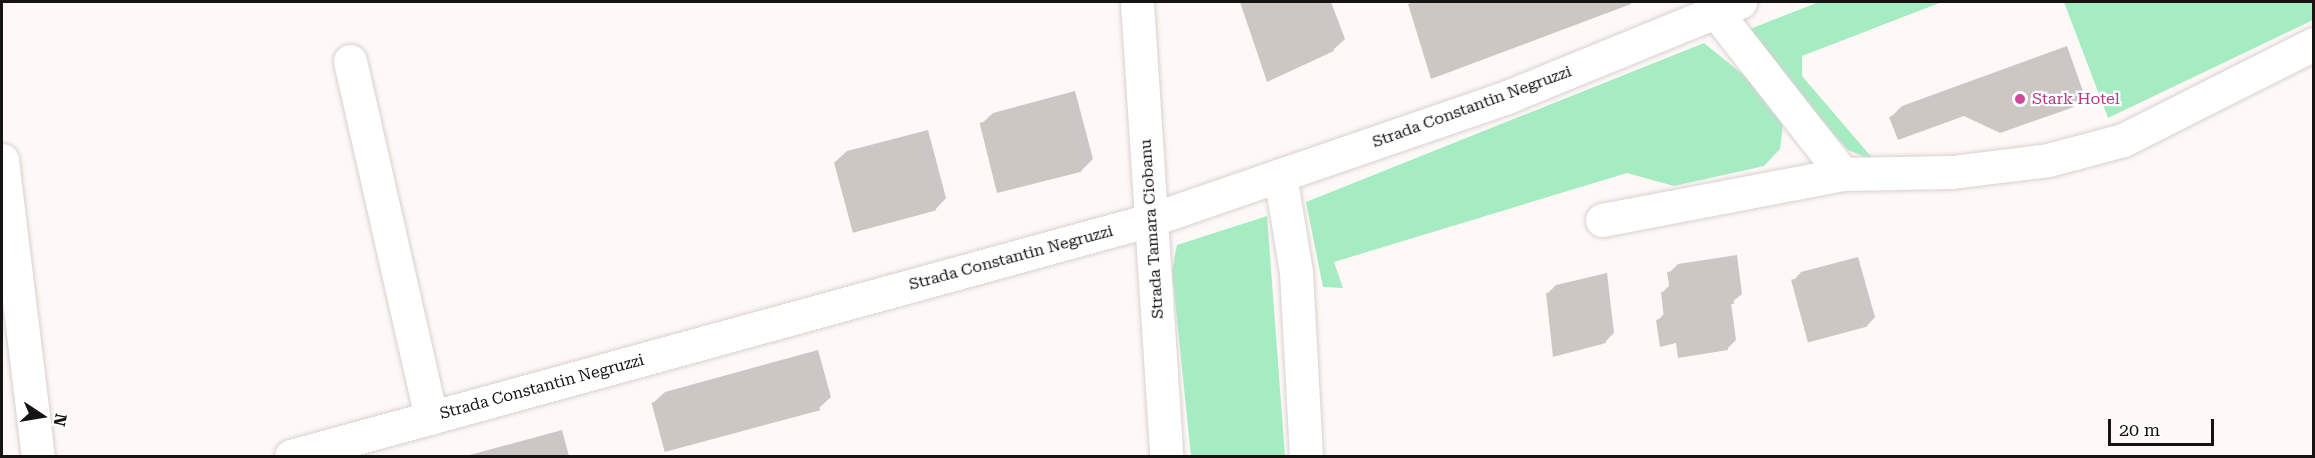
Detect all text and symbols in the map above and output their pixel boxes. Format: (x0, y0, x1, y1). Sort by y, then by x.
street label: Strada Constantin Negruzzi (1370, 62, 1574, 152)
place label: Stark Hotel (2032, 89, 2120, 109)
marker: Stark Hotel (2013, 92, 2027, 106)
street label: Strada Tamara Ciobanu (1136, 139, 1168, 319)
street label: Strada Constantin Negruzzi (907, 221, 1115, 295)
street label: Strada Constantin Negruzzi (438, 350, 646, 424)
north arrow (12, 386, 72, 446)
scale bar (2111, 407, 2218, 445)
text: N (50, 412, 71, 428)
text: 20 m (2119, 419, 2160, 440)

